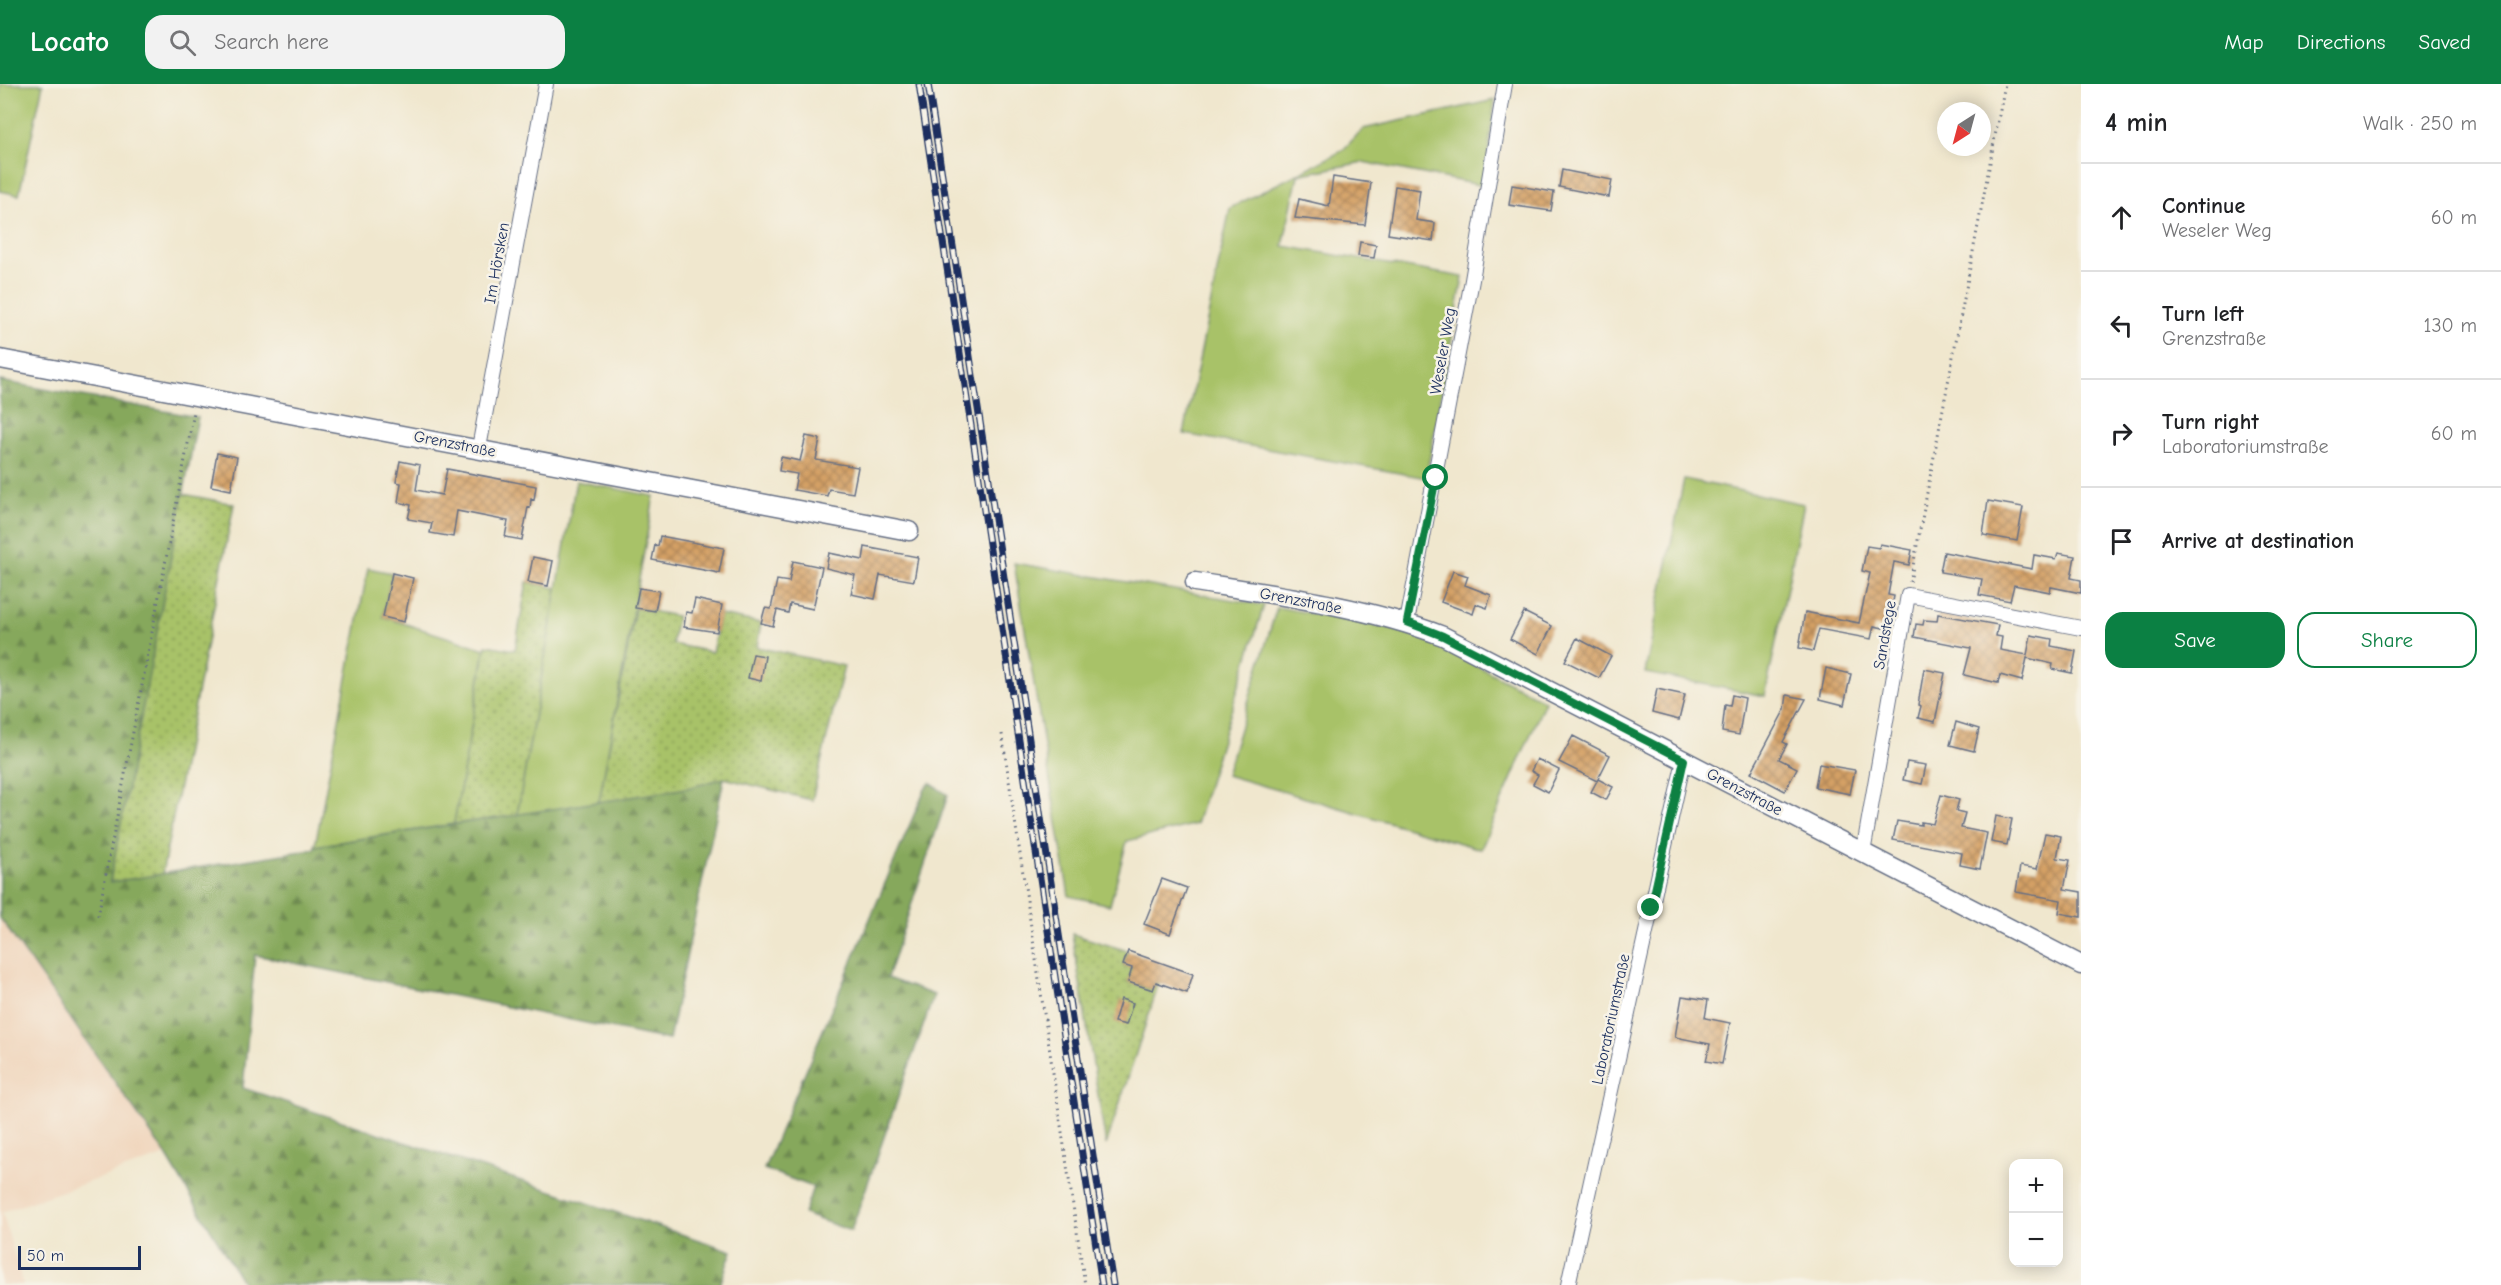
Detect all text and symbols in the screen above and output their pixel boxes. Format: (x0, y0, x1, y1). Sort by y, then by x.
search box (145, 15, 565, 69)
text: Locato (30, 26, 109, 58)
icon: search (166, 26, 199, 59)
text: Search here (214, 29, 329, 55)
text: Map (2224, 30, 2264, 54)
text: Directions (2297, 30, 2386, 54)
text: Saved (2419, 30, 2471, 54)
north arrow (1937, 102, 1991, 156)
text: 4 min (2105, 108, 2168, 138)
text: Walk · 250 m (2363, 112, 2477, 135)
text: Continue (2162, 193, 2245, 219)
icon: ahead (2105, 201, 2138, 234)
text: 60 m (2431, 206, 2477, 229)
text: Weseler Weg (2162, 219, 2272, 242)
street label: Im Hörsken (481, 221, 513, 305)
text: Turn left (2162, 301, 2244, 327)
street label: Weseler Weg (1426, 306, 1459, 396)
icon: left (2105, 309, 2138, 342)
text: 130 m (2424, 314, 2477, 337)
text: Grenzstraße (2162, 327, 2266, 350)
text: Turn right (2162, 409, 2259, 435)
icon: right (2105, 417, 2138, 450)
text: 60 m (2431, 422, 2477, 445)
street label: Grenzstraße (412, 427, 497, 461)
text: Laboratoriumstraße (2162, 435, 2329, 458)
route start (1422, 464, 1448, 490)
icon: arrive (2105, 525, 2138, 558)
text: Arrive at destination (2162, 528, 2354, 554)
street label: Grenzstraße (1258, 584, 1343, 618)
street label: Sandstege (1870, 599, 1900, 671)
button: Save (2105, 612, 2285, 668)
button: Share (2297, 612, 2477, 668)
street label: Grenzstraße (1704, 764, 1786, 819)
route end (1637, 894, 1663, 920)
street label: Laboratoriumstraße (1588, 952, 1634, 1086)
map controls (2009, 1159, 2063, 1267)
button: + (2009, 1159, 2063, 1213)
button: − (2009, 1213, 2063, 1267)
scale bar (18, 1243, 141, 1270)
text: 50 m (27, 1247, 64, 1265)

